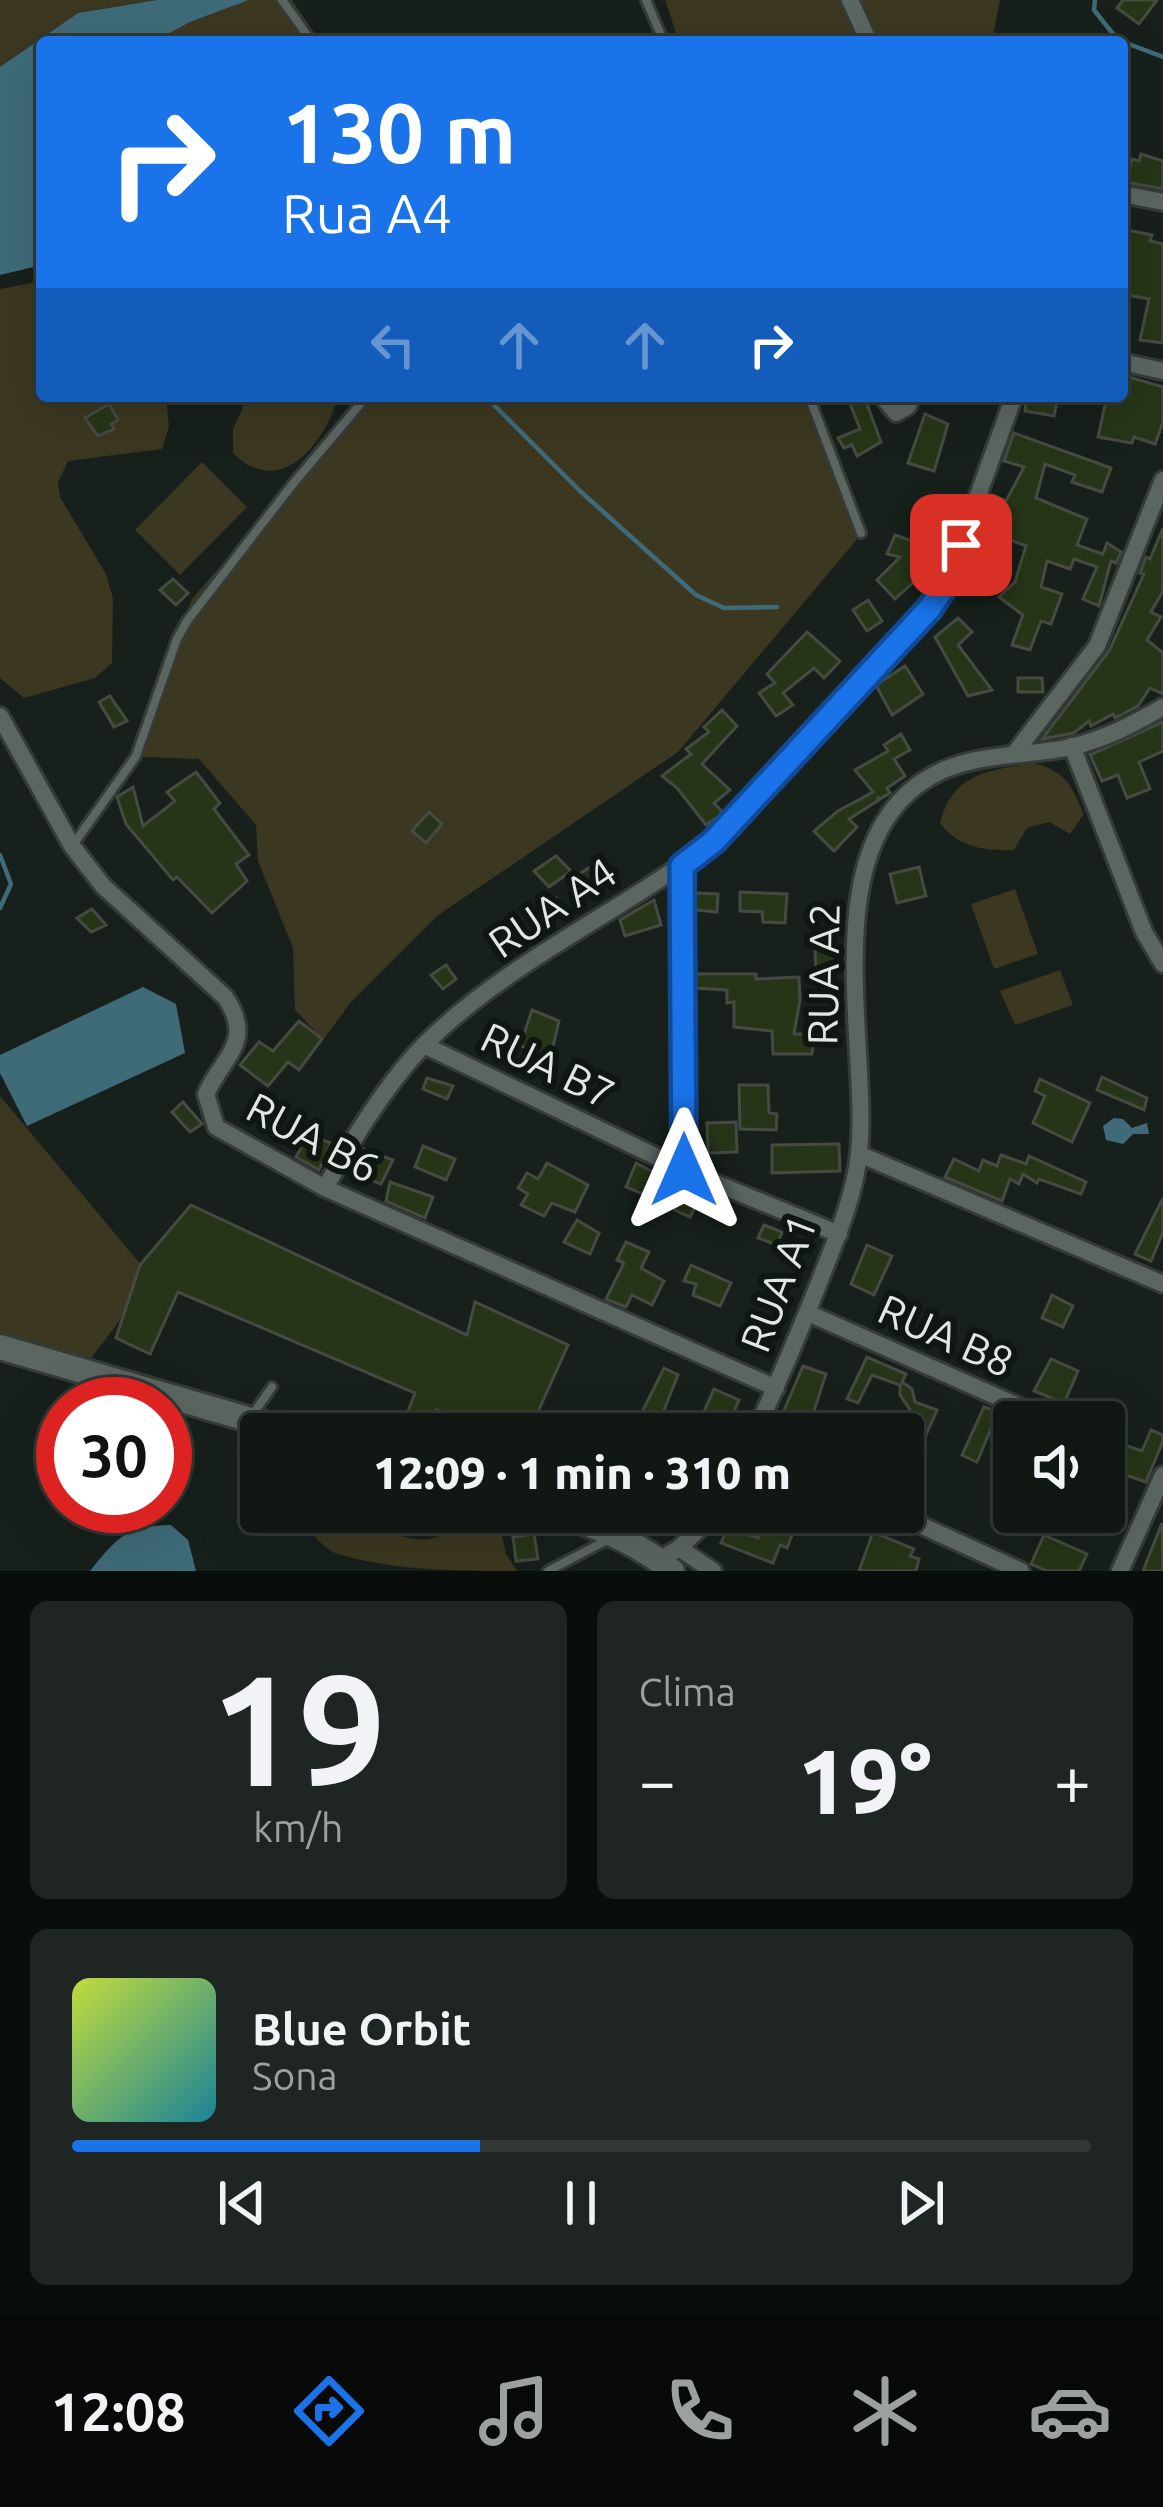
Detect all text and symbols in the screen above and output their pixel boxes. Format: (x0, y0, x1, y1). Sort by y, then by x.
icon: right (84, 84, 240, 240)
text: 130 m (282, 85, 516, 179)
text: Rua A4 (282, 183, 452, 243)
icon: left (360, 312, 426, 378)
icon: ahead (486, 312, 552, 378)
icon: ahead (612, 312, 678, 378)
icon: right (738, 312, 804, 378)
pin (910, 494, 1012, 596)
icon: arrive (928, 512, 994, 578)
street label: RUA A4 (480, 848, 624, 966)
street label: RUA A2 (798, 902, 848, 1046)
street label: RUA B7 (474, 1013, 622, 1117)
street label: RUA B6 (239, 1083, 387, 1191)
position arrow (621, 1107, 747, 1233)
street label: RUA A1 (730, 1208, 826, 1358)
street label: RUA B8 (872, 1285, 1020, 1385)
speed limit sign: 30 (36, 1377, 192, 1533)
map controls (993, 1401, 1125, 1533)
button: sound (993, 1401, 1125, 1533)
text: 12:09 · 1 min · 310 m (373, 1447, 791, 1498)
text: 19 (210, 1641, 386, 1815)
text: Clima (639, 1670, 736, 1713)
text: 19° (798, 1730, 932, 1831)
text: − (639, 1743, 676, 1817)
text: + (1054, 1743, 1091, 1817)
text: km/h (253, 1806, 343, 1849)
text: Blue Orbit (252, 2003, 471, 2054)
text: Sona (252, 2054, 338, 2097)
icon: previous (209, 2170, 275, 2236)
icon: pause (548, 2170, 614, 2236)
icon: next (888, 2170, 954, 2236)
icon: directions (287, 2369, 371, 2453)
icon: music (472, 2369, 556, 2453)
icon: phone (658, 2369, 742, 2453)
icon: climate (843, 2369, 927, 2453)
icon: car (1028, 2369, 1112, 2453)
text: 12:08 (51, 2381, 186, 2441)

